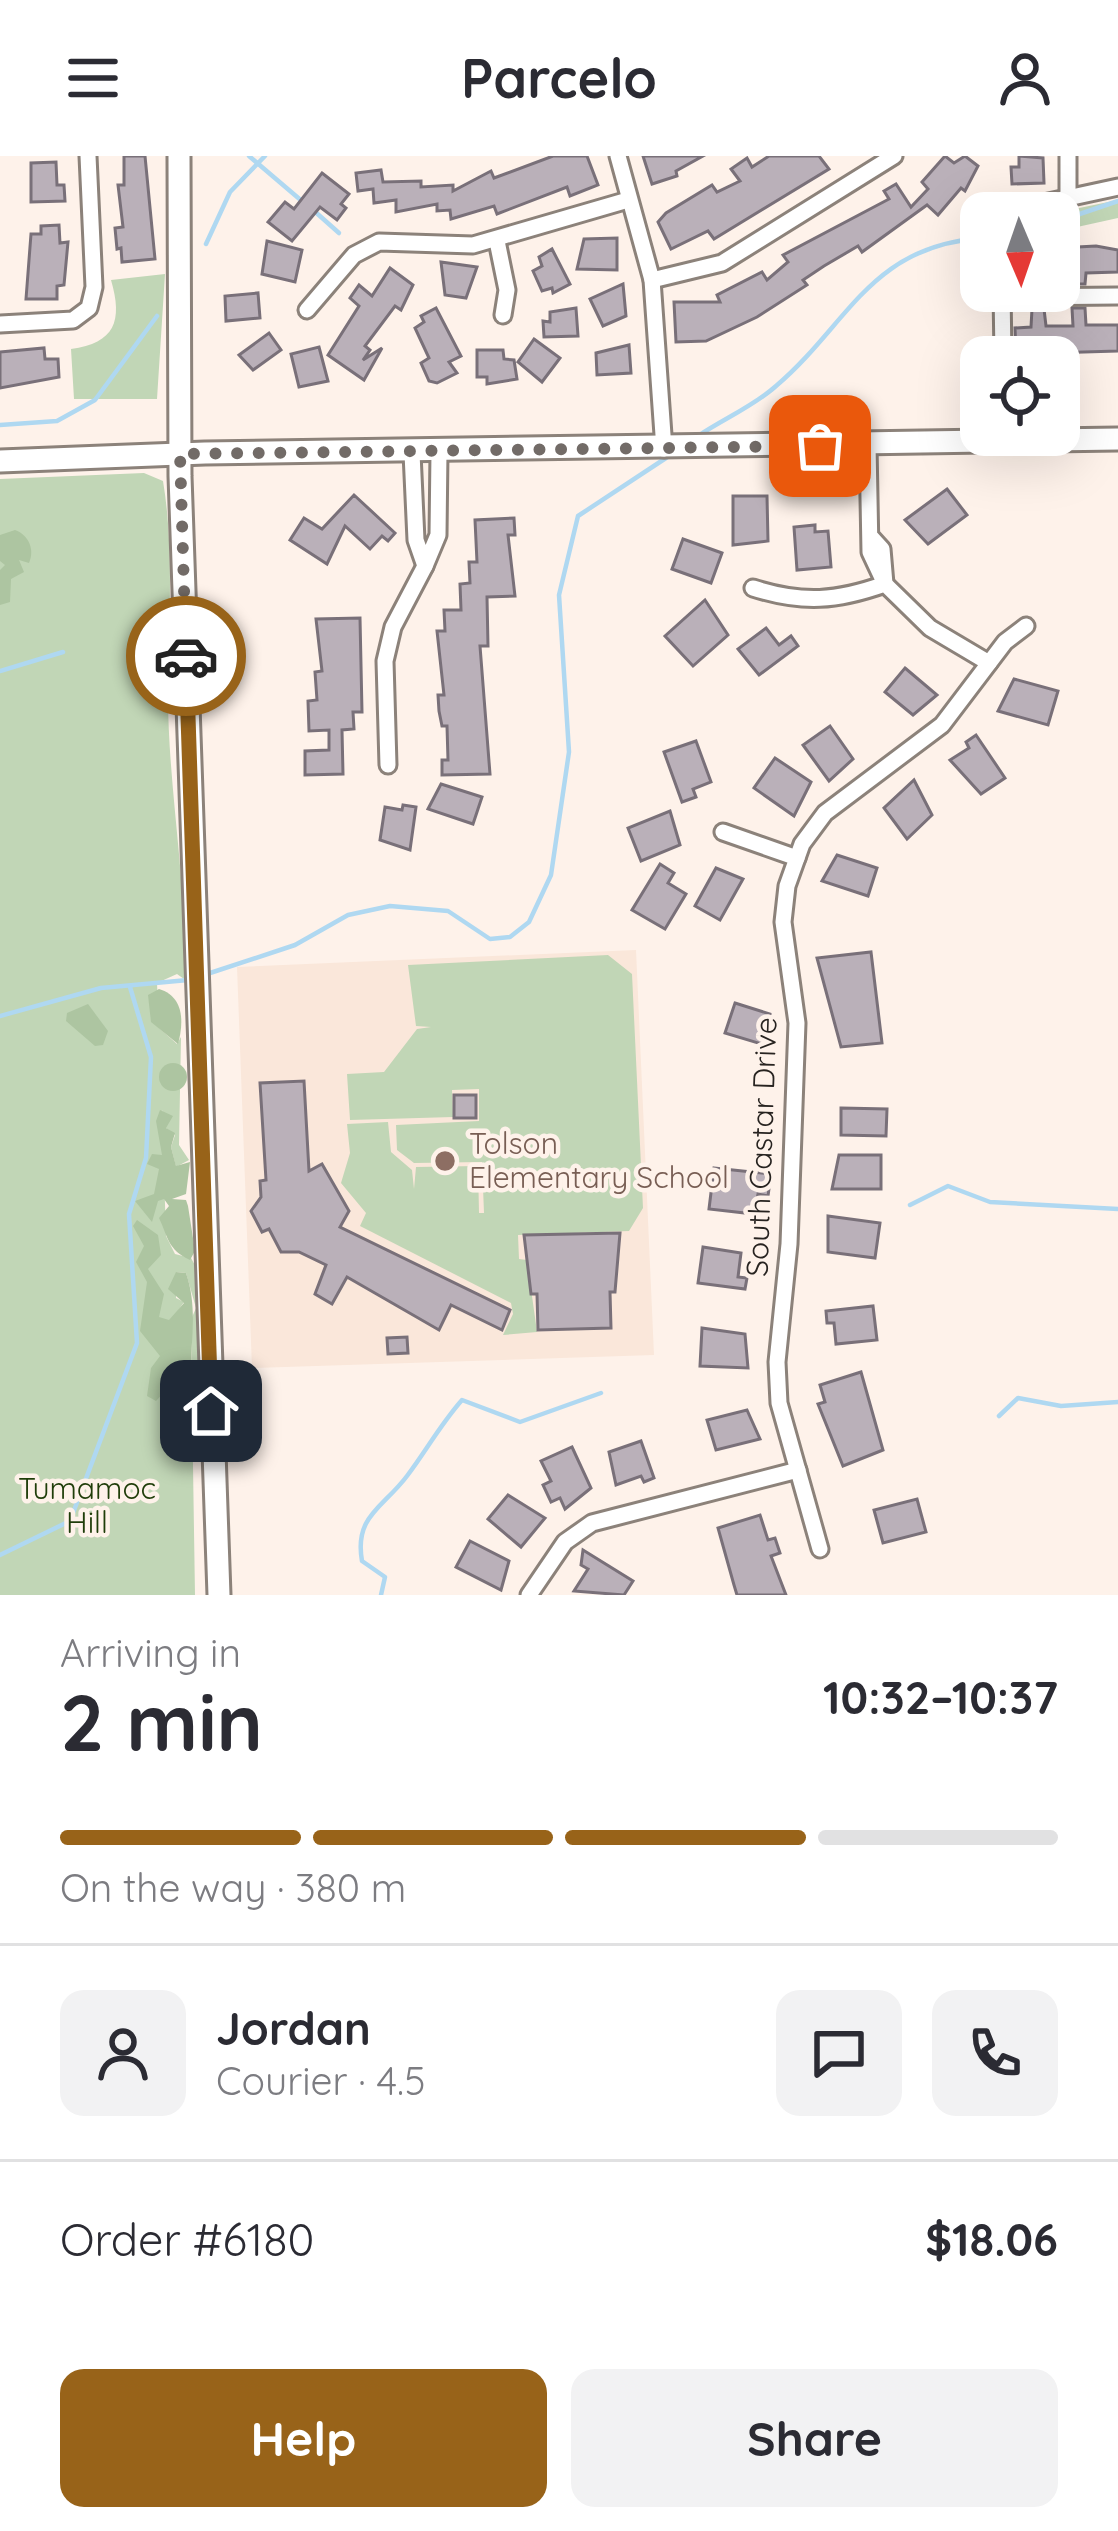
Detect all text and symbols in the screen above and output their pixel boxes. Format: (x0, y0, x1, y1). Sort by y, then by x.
text: Parcelo (461, 44, 657, 112)
icon: menu (60, 45, 126, 111)
icon: person (992, 45, 1058, 111)
north arrow (960, 192, 1080, 312)
map controls (960, 192, 1080, 456)
button: locate (960, 336, 1080, 456)
pin (769, 395, 871, 497)
icon: bag (787, 413, 853, 479)
courier (126, 596, 246, 716)
icon: car (153, 623, 219, 689)
street label: South Castar Drive (737, 1017, 785, 1277)
place label: Tolson Elementary School (469, 1124, 729, 1196)
marker: Tolson Elementary School (432, 1148, 458, 1174)
pin (160, 1360, 262, 1462)
icon: home (178, 1378, 244, 1444)
park label: Tumamoc Hill (18, 1469, 156, 1541)
text: Arriving in (60, 1628, 241, 1677)
text: 10:32–10:37 (823, 1669, 1058, 1725)
text: 2 min (60, 1673, 263, 1771)
text: On the way · 380 m (60, 1863, 406, 1912)
button: person (60, 1990, 186, 2116)
button: chat (776, 1990, 902, 2116)
button: phone (932, 1990, 1058, 2116)
text: Jordan (216, 2000, 371, 2056)
text: Courier · 4.5 (216, 2056, 425, 2105)
text: Order #6180 (60, 2211, 314, 2267)
text: $18.06 (925, 2211, 1058, 2267)
button: Help (60, 2369, 547, 2507)
button: Share (571, 2369, 1058, 2507)

